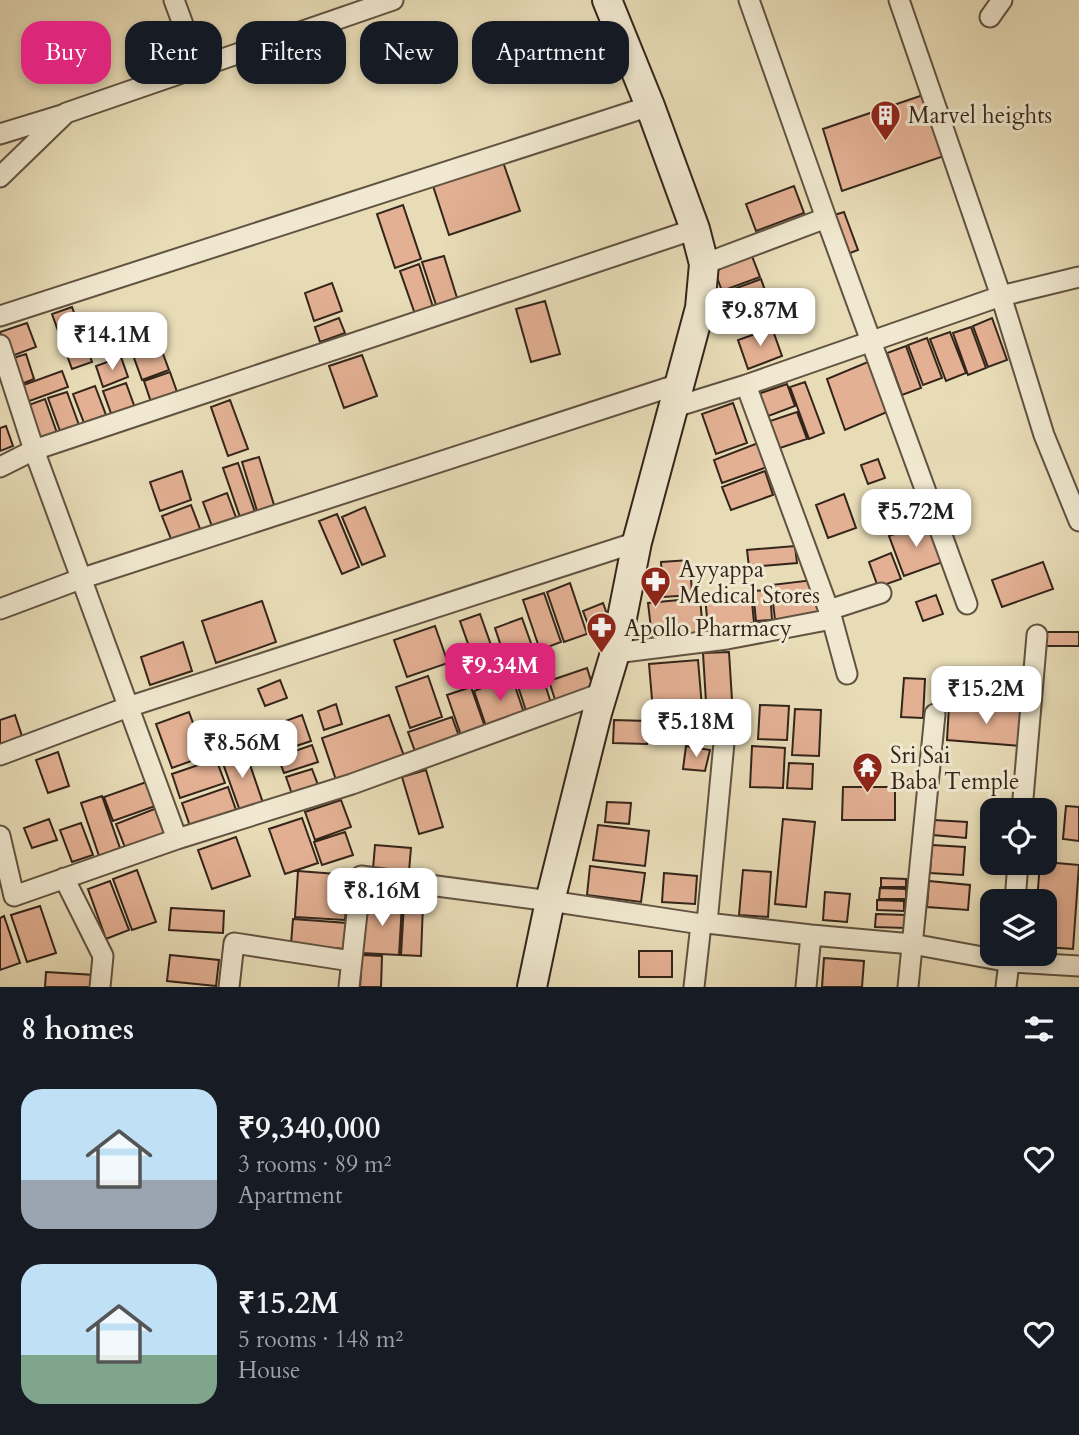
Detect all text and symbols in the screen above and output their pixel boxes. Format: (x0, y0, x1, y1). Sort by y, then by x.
chip: Buy (21, 21, 111, 84)
chip: Rent (125, 21, 222, 84)
chip: Filters (236, 21, 346, 84)
chip: New (360, 21, 458, 84)
chip: Apartment (472, 21, 629, 84)
building icon: Marvel heights (868, 98, 902, 142)
place label: Marvel heights (908, 100, 1052, 131)
pin: ₹9.87M (703, 288, 817, 348)
text: ₹9.87M (721, 295, 799, 326)
pin: ₹14.1M (55, 312, 169, 372)
text: ₹14.1M (73, 319, 151, 350)
pin: ₹5.72M (859, 490, 973, 549)
text: ₹5.72M (877, 496, 955, 527)
place label: Ayyappa Medical Stores (679, 554, 820, 611)
pharmacy icon: Ayyappa Medical Stores (639, 565, 673, 609)
pharmacy icon: Apollo Pharmacy (584, 611, 618, 655)
place label: Apollo Pharmacy (624, 613, 792, 644)
pin: ₹9.34M (443, 644, 557, 703)
text: ₹9.34M (461, 650, 539, 681)
pin: ₹15.2M (929, 666, 1043, 726)
text: ₹15.2M (947, 673, 1025, 704)
pin: ₹5.18M (639, 700, 753, 759)
text: ₹5.18M (657, 706, 735, 737)
pin: ₹8.56M (185, 720, 299, 780)
text: ₹8.56M (203, 727, 281, 758)
place label: Sri Sai Baba Temple (890, 740, 1019, 797)
temple icon: Sri Sai Baba Temple (850, 751, 884, 795)
map controls (980, 798, 1057, 966)
button: locate (980, 798, 1057, 875)
pin: ₹8.16M (325, 869, 439, 928)
text: ₹8.16M (343, 875, 421, 906)
button: layers (980, 889, 1057, 966)
text: 8 homes (21, 1009, 134, 1050)
icon: filters (1020, 1010, 1058, 1048)
text: ₹9,340,000 (238, 1108, 380, 1149)
icon: home (77, 1117, 161, 1201)
icon: heart (1020, 1140, 1058, 1178)
text: 3 rooms · 89 m² (238, 1149, 391, 1180)
text: Apartment (238, 1180, 342, 1211)
text: ₹15.2M (238, 1283, 339, 1324)
icon: home (77, 1292, 161, 1376)
icon: heart (1020, 1315, 1058, 1353)
text: 5 rooms · 148 m² (238, 1324, 403, 1355)
text: House (238, 1355, 300, 1386)

